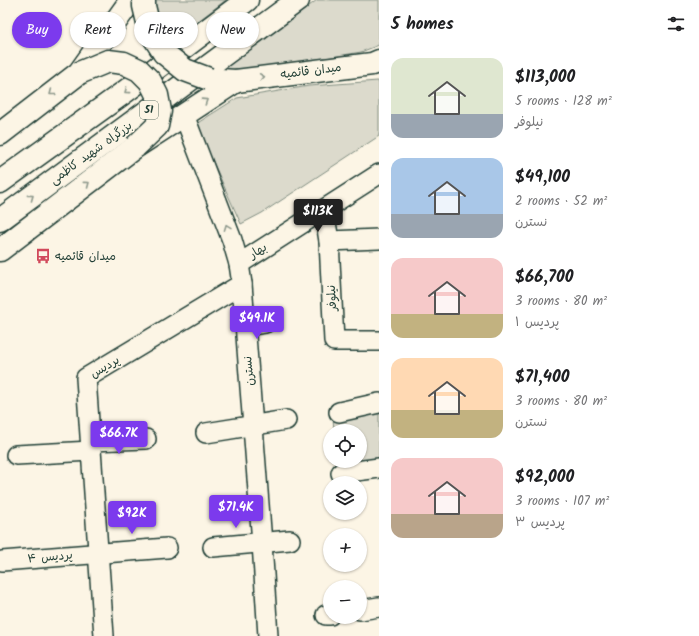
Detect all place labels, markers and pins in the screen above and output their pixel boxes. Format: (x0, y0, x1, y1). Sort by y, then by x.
pin: $113K (290, 199, 346, 233)
bus stop icon: میدان قائمیه (34, 247, 52, 265)
place label: میدان قائمیه (55, 247, 116, 266)
pin: $49.1K (224, 306, 290, 340)
pin: $66.7K (86, 421, 152, 455)
pin: $71.4K (203, 495, 269, 529)
pin: $92K (108, 501, 156, 535)

